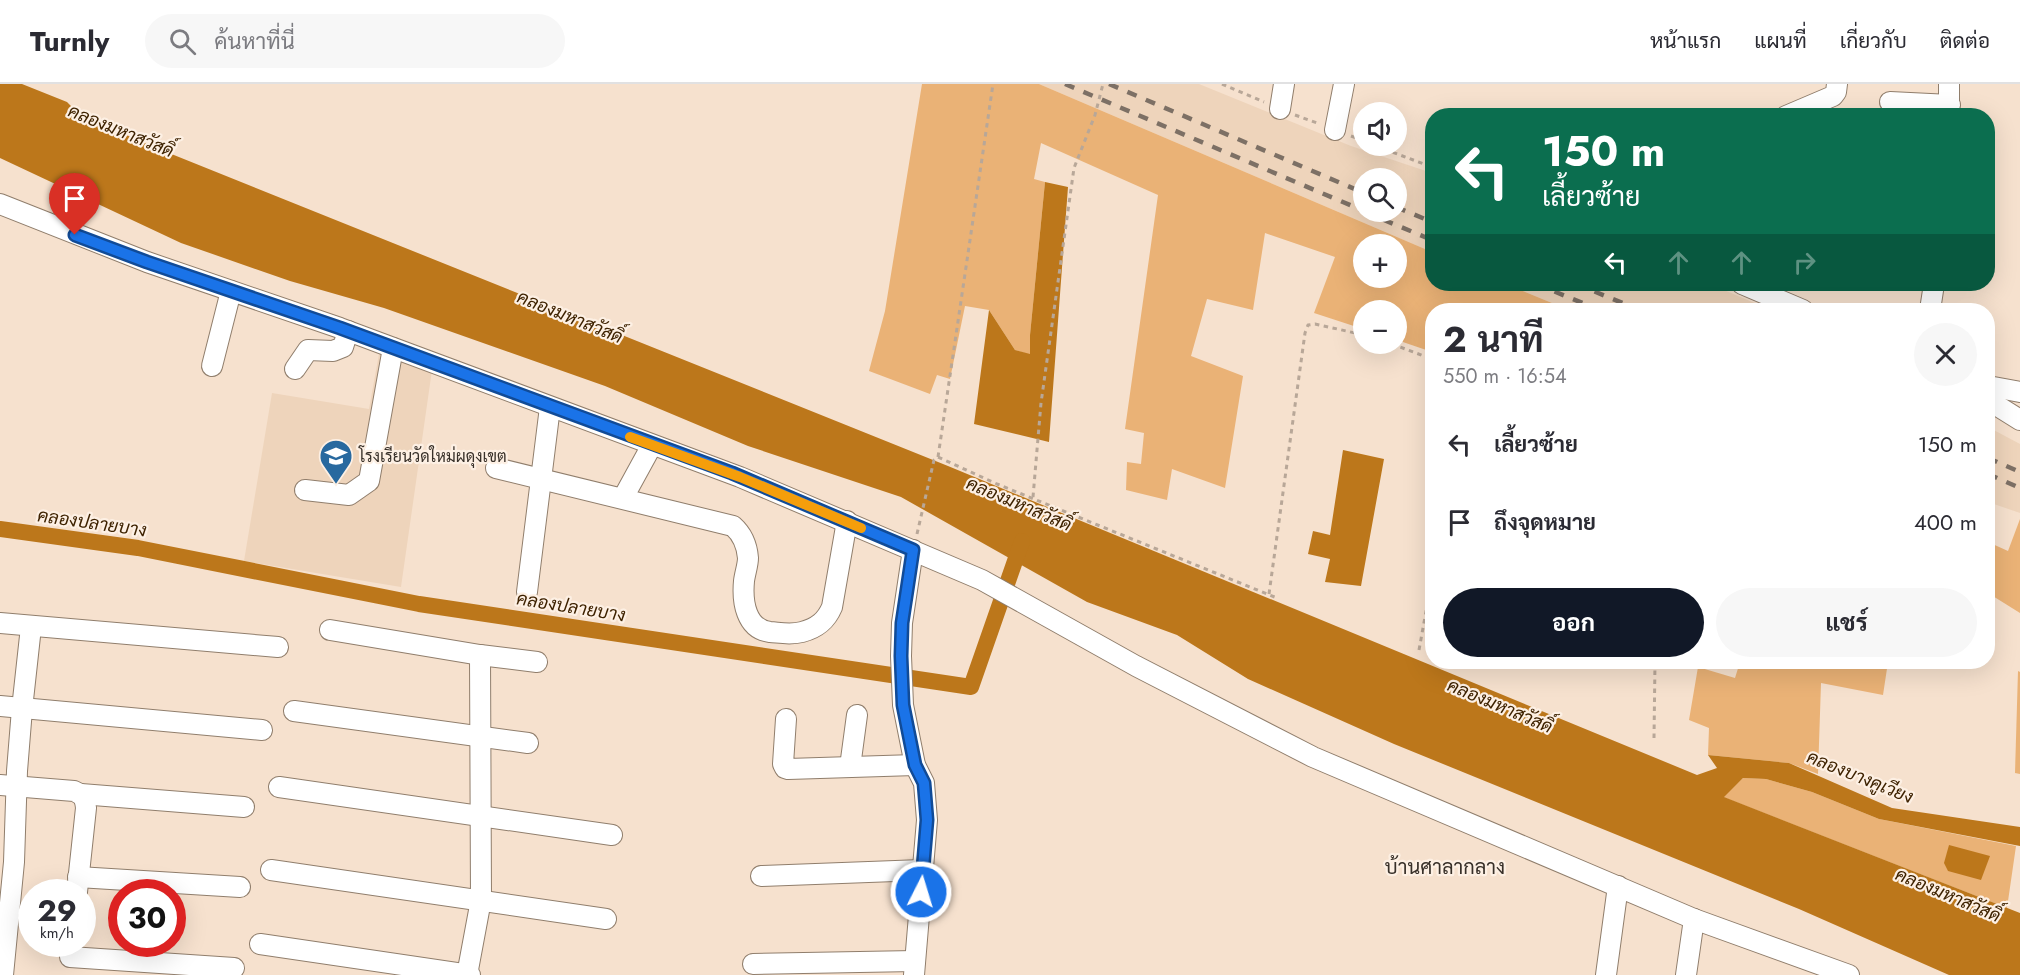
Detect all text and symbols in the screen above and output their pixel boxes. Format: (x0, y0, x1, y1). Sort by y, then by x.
search box (145, 14, 565, 68)
text: Turnly (30, 21, 109, 62)
icon: search (166, 25, 199, 58)
text: ค้นหาที่นี่ (214, 25, 295, 57)
text: หน้าแรก (1650, 26, 1721, 56)
text: แผนที่ (1754, 26, 1807, 56)
text: เกี่ยวกับ (1840, 26, 1907, 56)
text: ติดต่อ (1940, 26, 1990, 56)
water label: คลองมหาสวัสดิ์ (64, 95, 182, 165)
map controls (1353, 102, 1407, 354)
button: sound (1353, 102, 1407, 156)
text: 150 m (1542, 121, 1665, 182)
icon: left (1443, 132, 1521, 210)
button: search (1353, 168, 1407, 222)
pin (49, 173, 100, 235)
text: เลี้ยวซ้าย (1542, 177, 1640, 216)
icon: arrive (58, 182, 91, 215)
button: + (1353, 234, 1407, 288)
icon: left (1599, 246, 1632, 279)
icon: ahead (1662, 246, 1695, 279)
icon: ahead (1725, 246, 1758, 279)
icon: right (1788, 246, 1821, 279)
water label: คลองมหาสวัสดิ์ (513, 281, 631, 351)
button: − (1353, 300, 1407, 354)
text: 2 นาที (1443, 313, 1544, 365)
button: close (1914, 323, 1977, 386)
text: 550 m · 16:54 (1443, 362, 1567, 391)
icon: left (1443, 428, 1476, 461)
text: เลี้ยวซ้าย (1494, 428, 1578, 460)
text: 150 m (1918, 428, 1977, 460)
school or university icon: โรงเรียนวัดใหม่ผดุงเขต (318, 438, 354, 485)
place label: โรงเรียนวัดใหม่ผดุงเขต (358, 445, 507, 468)
water label: คลองมหาสวัสดิ์ (962, 467, 1080, 539)
water label: คลองปลายบาง (36, 502, 148, 544)
icon: arrive (1443, 506, 1476, 539)
text: ถึงจุดหมาย (1494, 506, 1596, 538)
text: 400 m (1914, 506, 1977, 538)
water label: คลองปลายบาง (515, 586, 627, 628)
button: ออก (1443, 588, 1704, 657)
button: แชร์ (1716, 588, 1977, 657)
water label: คลองมหาสวัสดิ์ (1443, 669, 1561, 741)
water label: คลองบางคูเวียง (1803, 744, 1917, 810)
district label: บ้านศาลากลาง (1385, 853, 1505, 882)
water label: คลองมหาสวัสดิ์ (1891, 858, 2009, 930)
position arrow (889, 860, 953, 924)
speed limit sign: 30 (108, 879, 186, 957)
text: 29 (37, 889, 77, 932)
text: km/h (40, 922, 74, 944)

